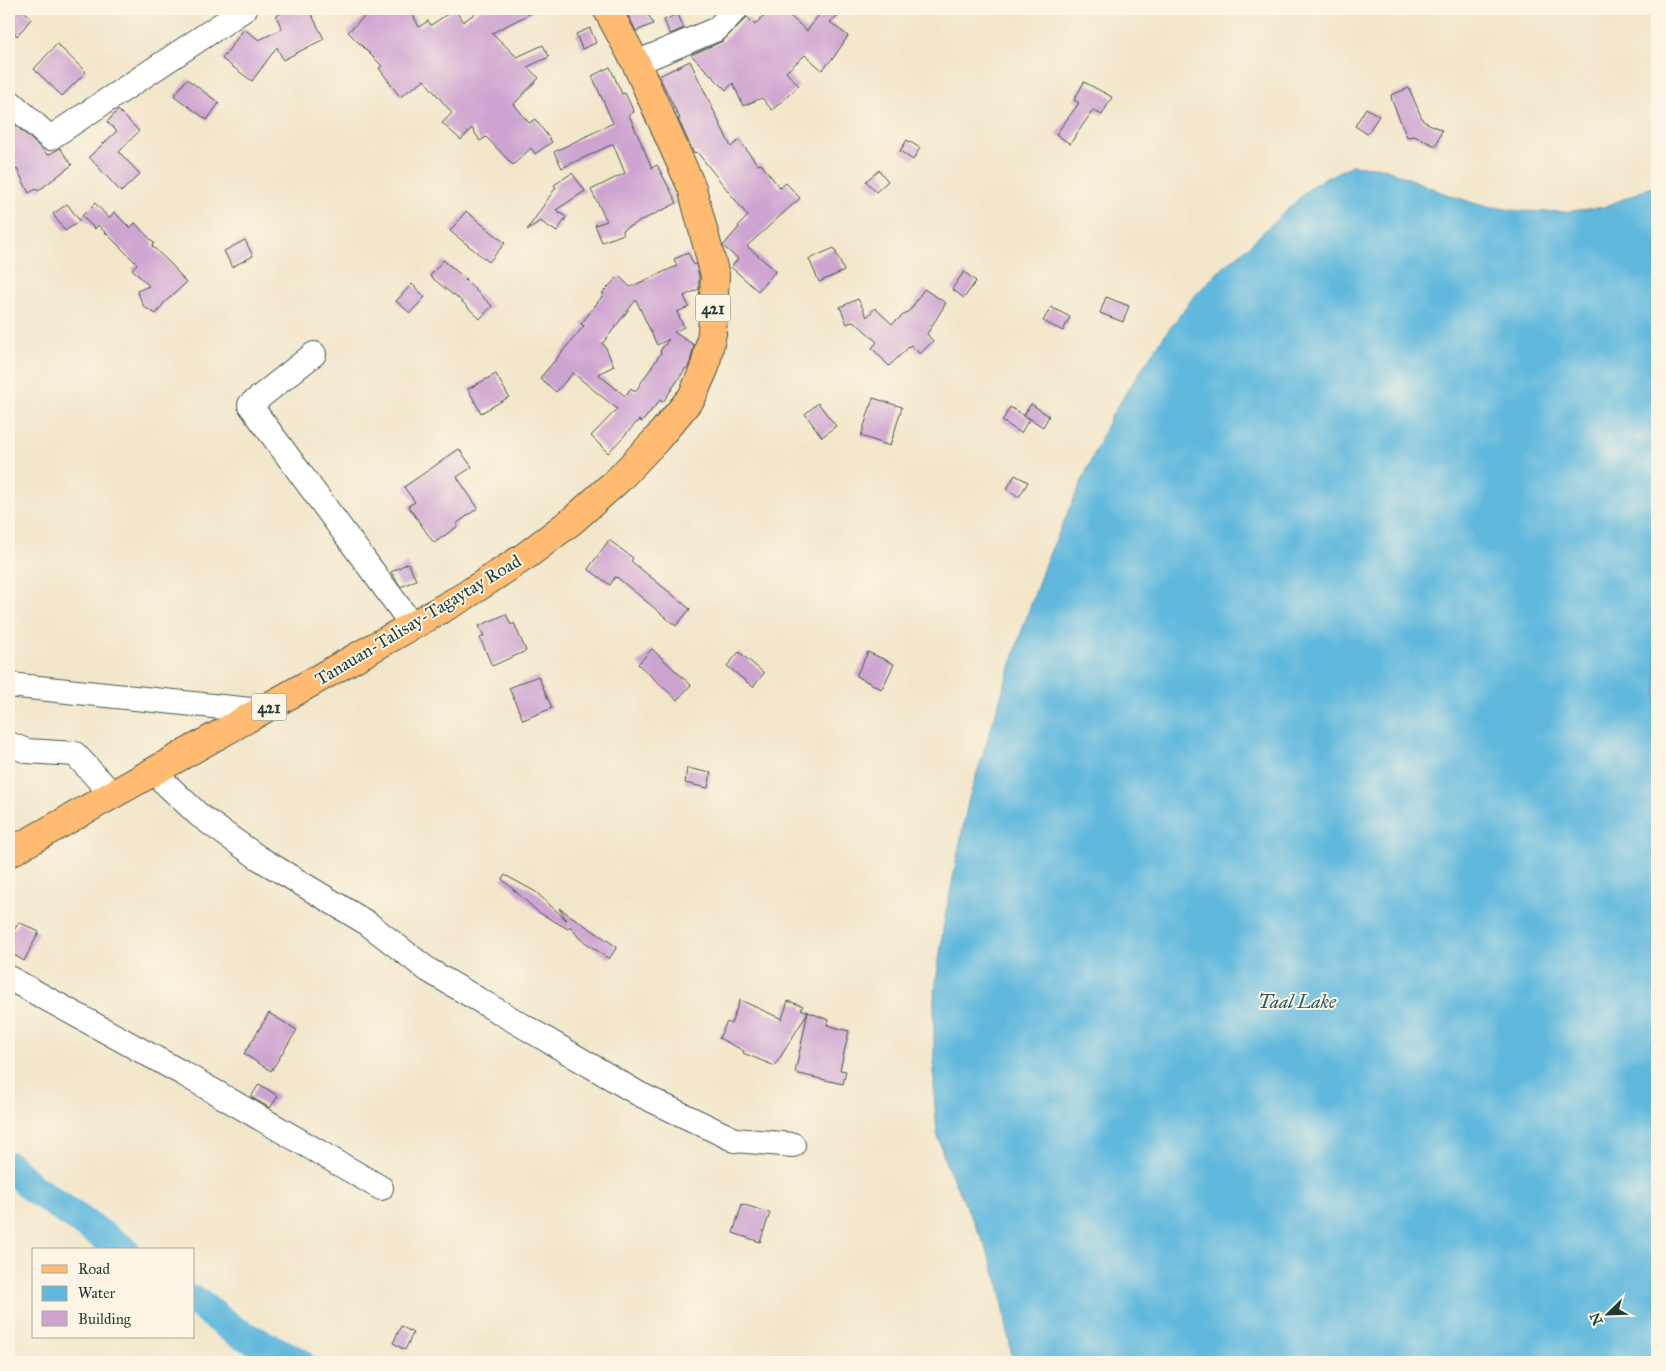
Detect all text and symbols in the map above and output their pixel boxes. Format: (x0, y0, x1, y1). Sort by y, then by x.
road number: 421 (696, 294, 730, 322)
street label: Tanauan-Talisay-Tagaytay Road (311, 550, 526, 691)
road number: 421 (252, 694, 286, 720)
water label: Taal Lake (1258, 990, 1337, 1013)
legend (32, 1248, 195, 1338)
text: Road (78, 1260, 110, 1278)
text: Water (78, 1284, 115, 1302)
north arrow (1584, 1288, 1634, 1338)
text: Building (78, 1310, 132, 1328)
text: N (1586, 1310, 1607, 1328)

